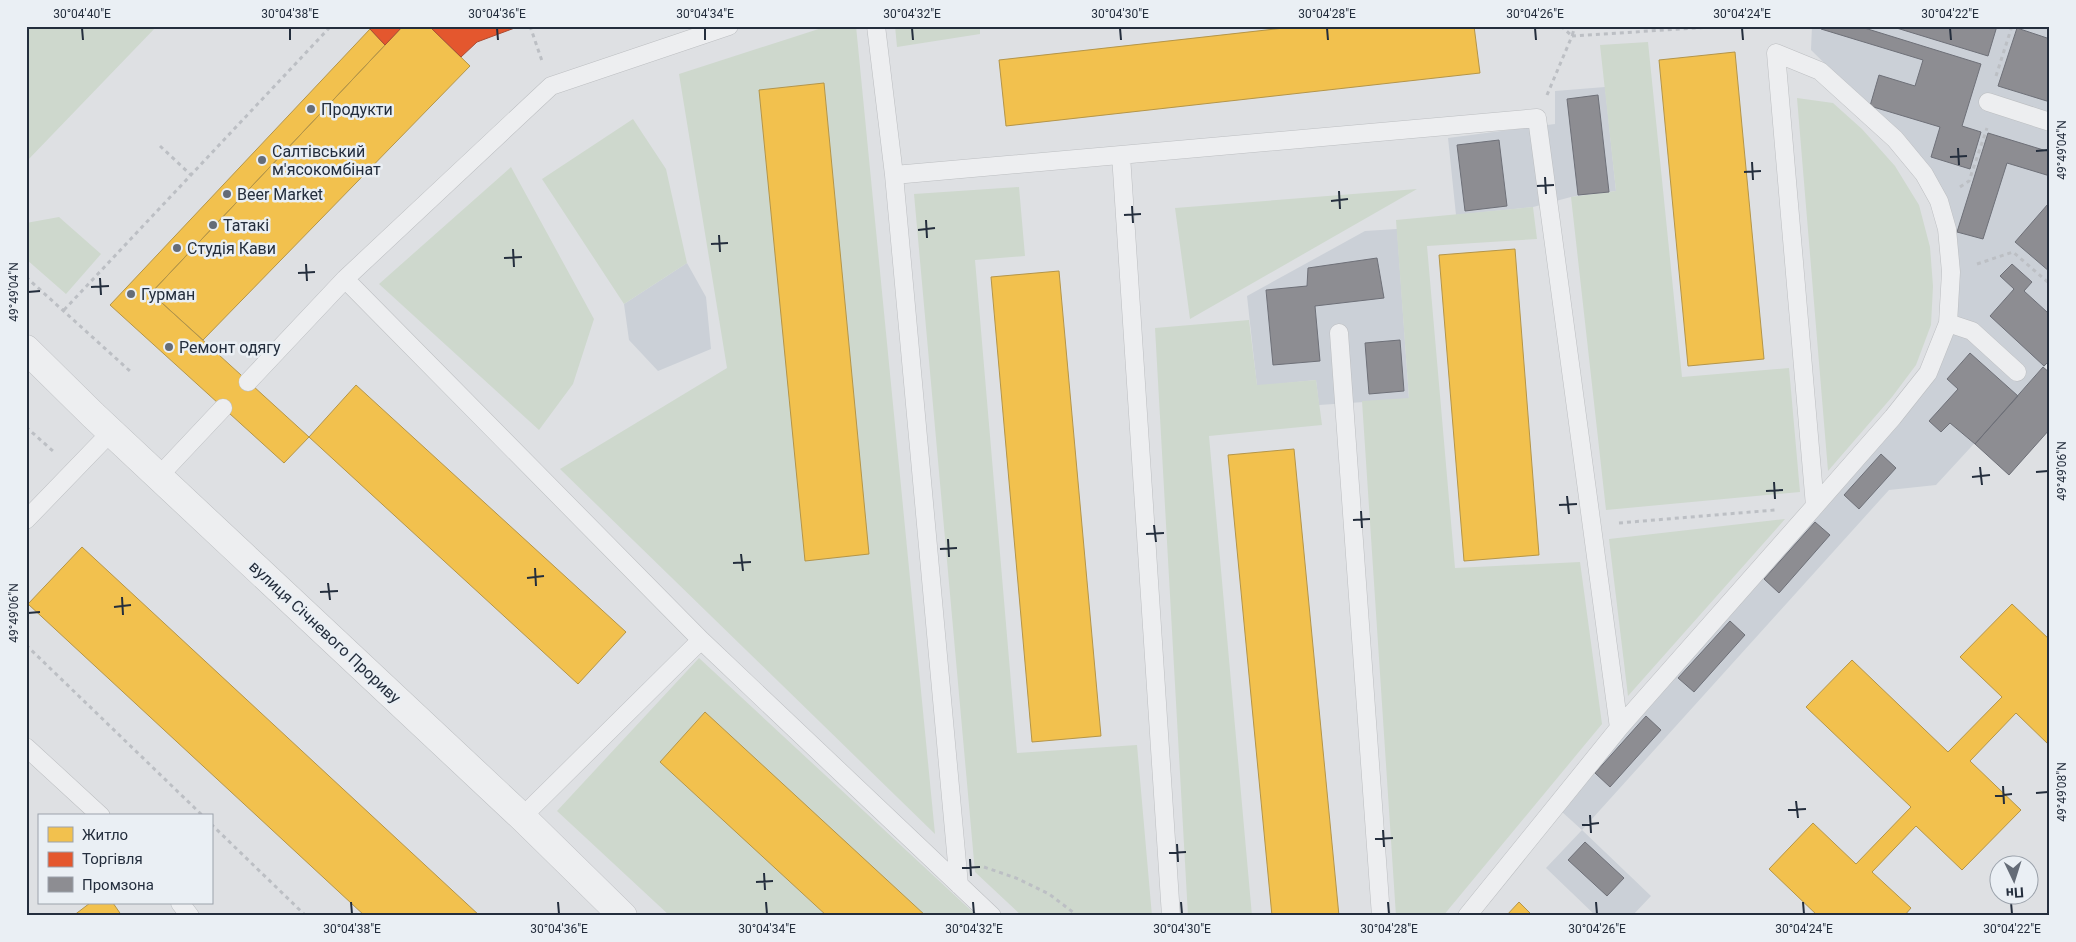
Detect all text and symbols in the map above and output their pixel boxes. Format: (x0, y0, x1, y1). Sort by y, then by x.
text: 30°04'40"E (53, 7, 111, 21)
text: 30°04'38"E (261, 7, 319, 21)
text: 30°04'36"E (468, 7, 526, 21)
text: 30°04'34"E (676, 7, 734, 21)
text: 30°04'32"E (883, 7, 941, 21)
text: 30°04'30"E (1091, 7, 1149, 21)
text: 30°04'28"E (1298, 7, 1356, 21)
text: 30°04'26"E (1506, 7, 1564, 21)
text: 30°04'24"E (1713, 7, 1771, 21)
text: 30°04'22"E (1921, 7, 1979, 21)
place label: Продукти (321, 100, 393, 119)
marker: Продукти (305, 103, 317, 115)
text: 49°49'04"N (2055, 120, 2069, 180)
place label: Салтівський м'ясокомбінат (272, 142, 381, 179)
marker: Салтівський м'ясокомбінат (256, 154, 268, 166)
place label: Beer Market (237, 185, 323, 204)
marker: Beer Market (221, 188, 233, 200)
place label: Татакі (223, 216, 269, 235)
marker: Татакі (207, 219, 219, 231)
place label: Студія Кави (187, 239, 276, 258)
marker: Студія Кави (171, 242, 183, 254)
text: 49°49'04"N (7, 262, 21, 322)
place label: Гурман (141, 285, 195, 304)
marker: Гурман (125, 288, 137, 300)
place label: Ремонт одягу (179, 338, 281, 357)
marker: Ремонт одягу (163, 341, 175, 353)
text: 49°49'06"N (2055, 441, 2069, 501)
street label: вулиця Січневого Прориву (245, 557, 405, 707)
text: 49°49'06"N (7, 583, 21, 643)
text: 49°49'08"N (2055, 762, 2069, 822)
legend (38, 814, 212, 904)
text: Житло (82, 826, 128, 844)
text: Торгівля (82, 850, 143, 868)
north arrow (1988, 854, 2038, 904)
text: Промзона (82, 876, 154, 894)
text: Пн (2005, 884, 2024, 902)
text: 30°04'38"E (323, 922, 381, 936)
text: 30°04'36"E (530, 922, 588, 936)
text: 30°04'34"E (738, 922, 796, 936)
text: 30°04'32"E (945, 922, 1003, 936)
text: 30°04'30"E (1153, 922, 1211, 936)
text: 30°04'28"E (1360, 922, 1418, 936)
text: 30°04'26"E (1568, 922, 1626, 936)
text: 30°04'24"E (1775, 922, 1833, 936)
text: 30°04'22"E (1983, 922, 2041, 936)

